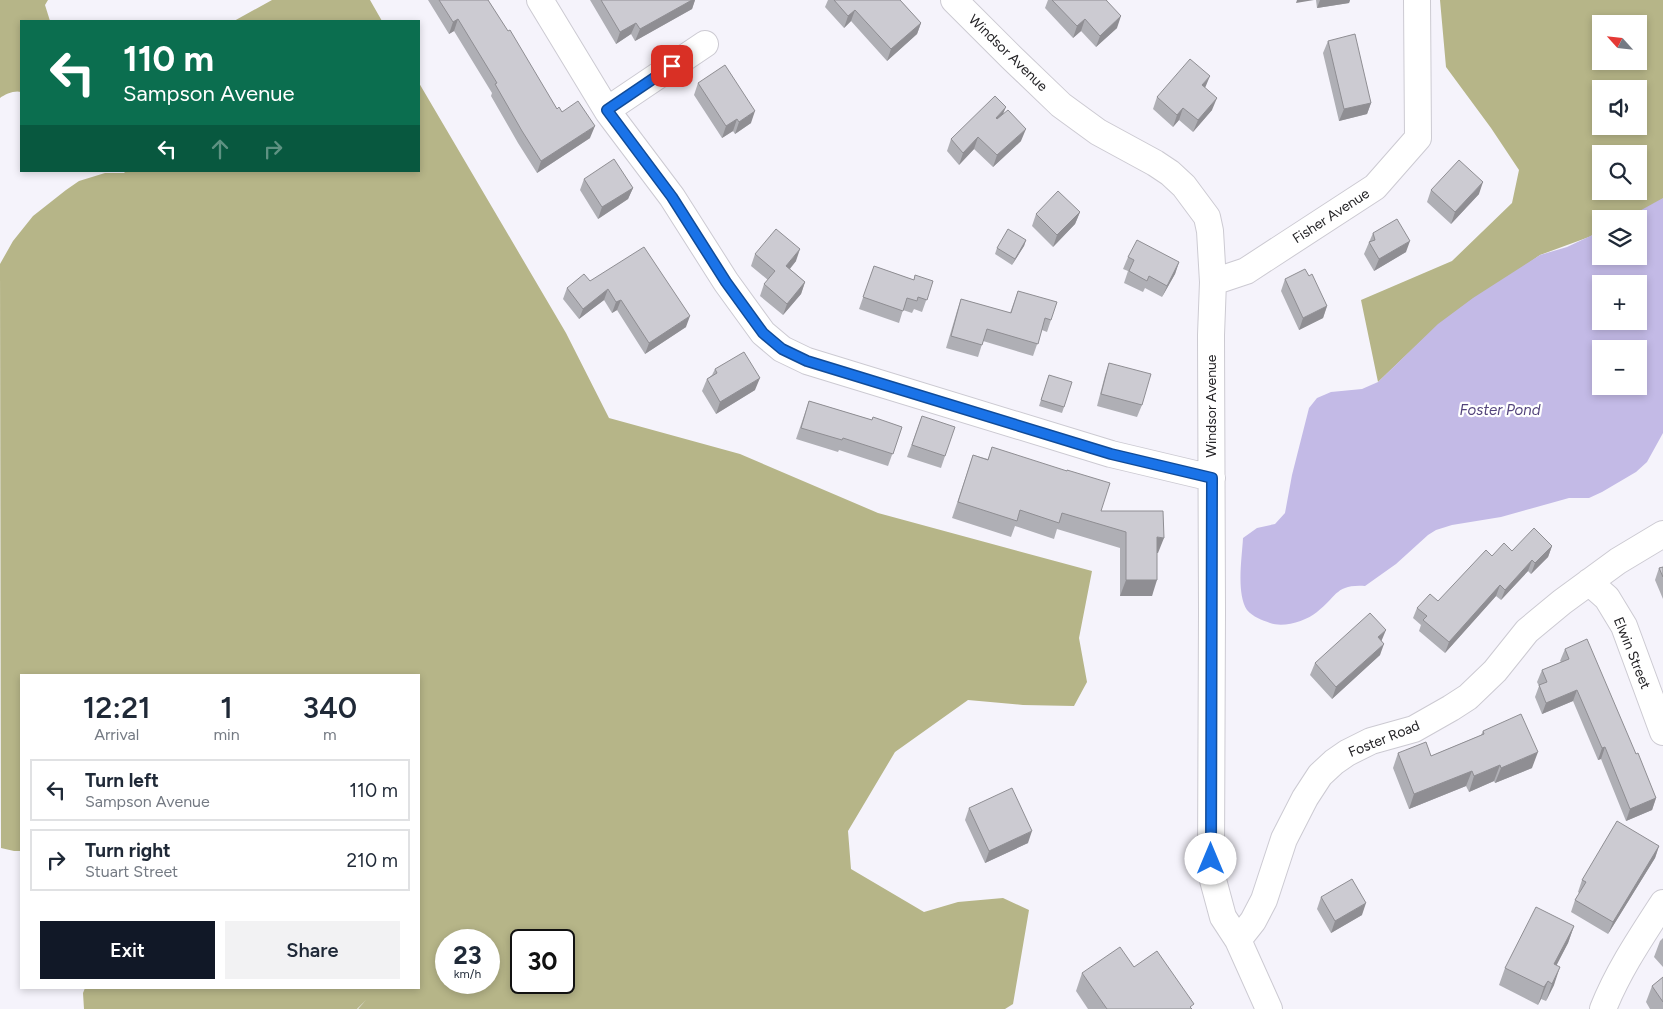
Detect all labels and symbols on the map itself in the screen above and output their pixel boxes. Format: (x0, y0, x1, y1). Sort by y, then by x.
street label: Windsor Avenue (965, 11, 1051, 95)
north arrow (1592, 15, 1648, 70)
pin (651, 45, 693, 87)
street label: Fisher Avenue (1289, 185, 1373, 247)
street label: Windsor Avenue (1203, 354, 1220, 457)
water label: Foster Pond (1459, 401, 1541, 419)
street label: Elwin Street (1610, 615, 1654, 691)
street label: Foster Road (1346, 717, 1422, 761)
position arrow (1184, 832, 1236, 884)
speed limit sign: 30 (510, 929, 575, 994)

